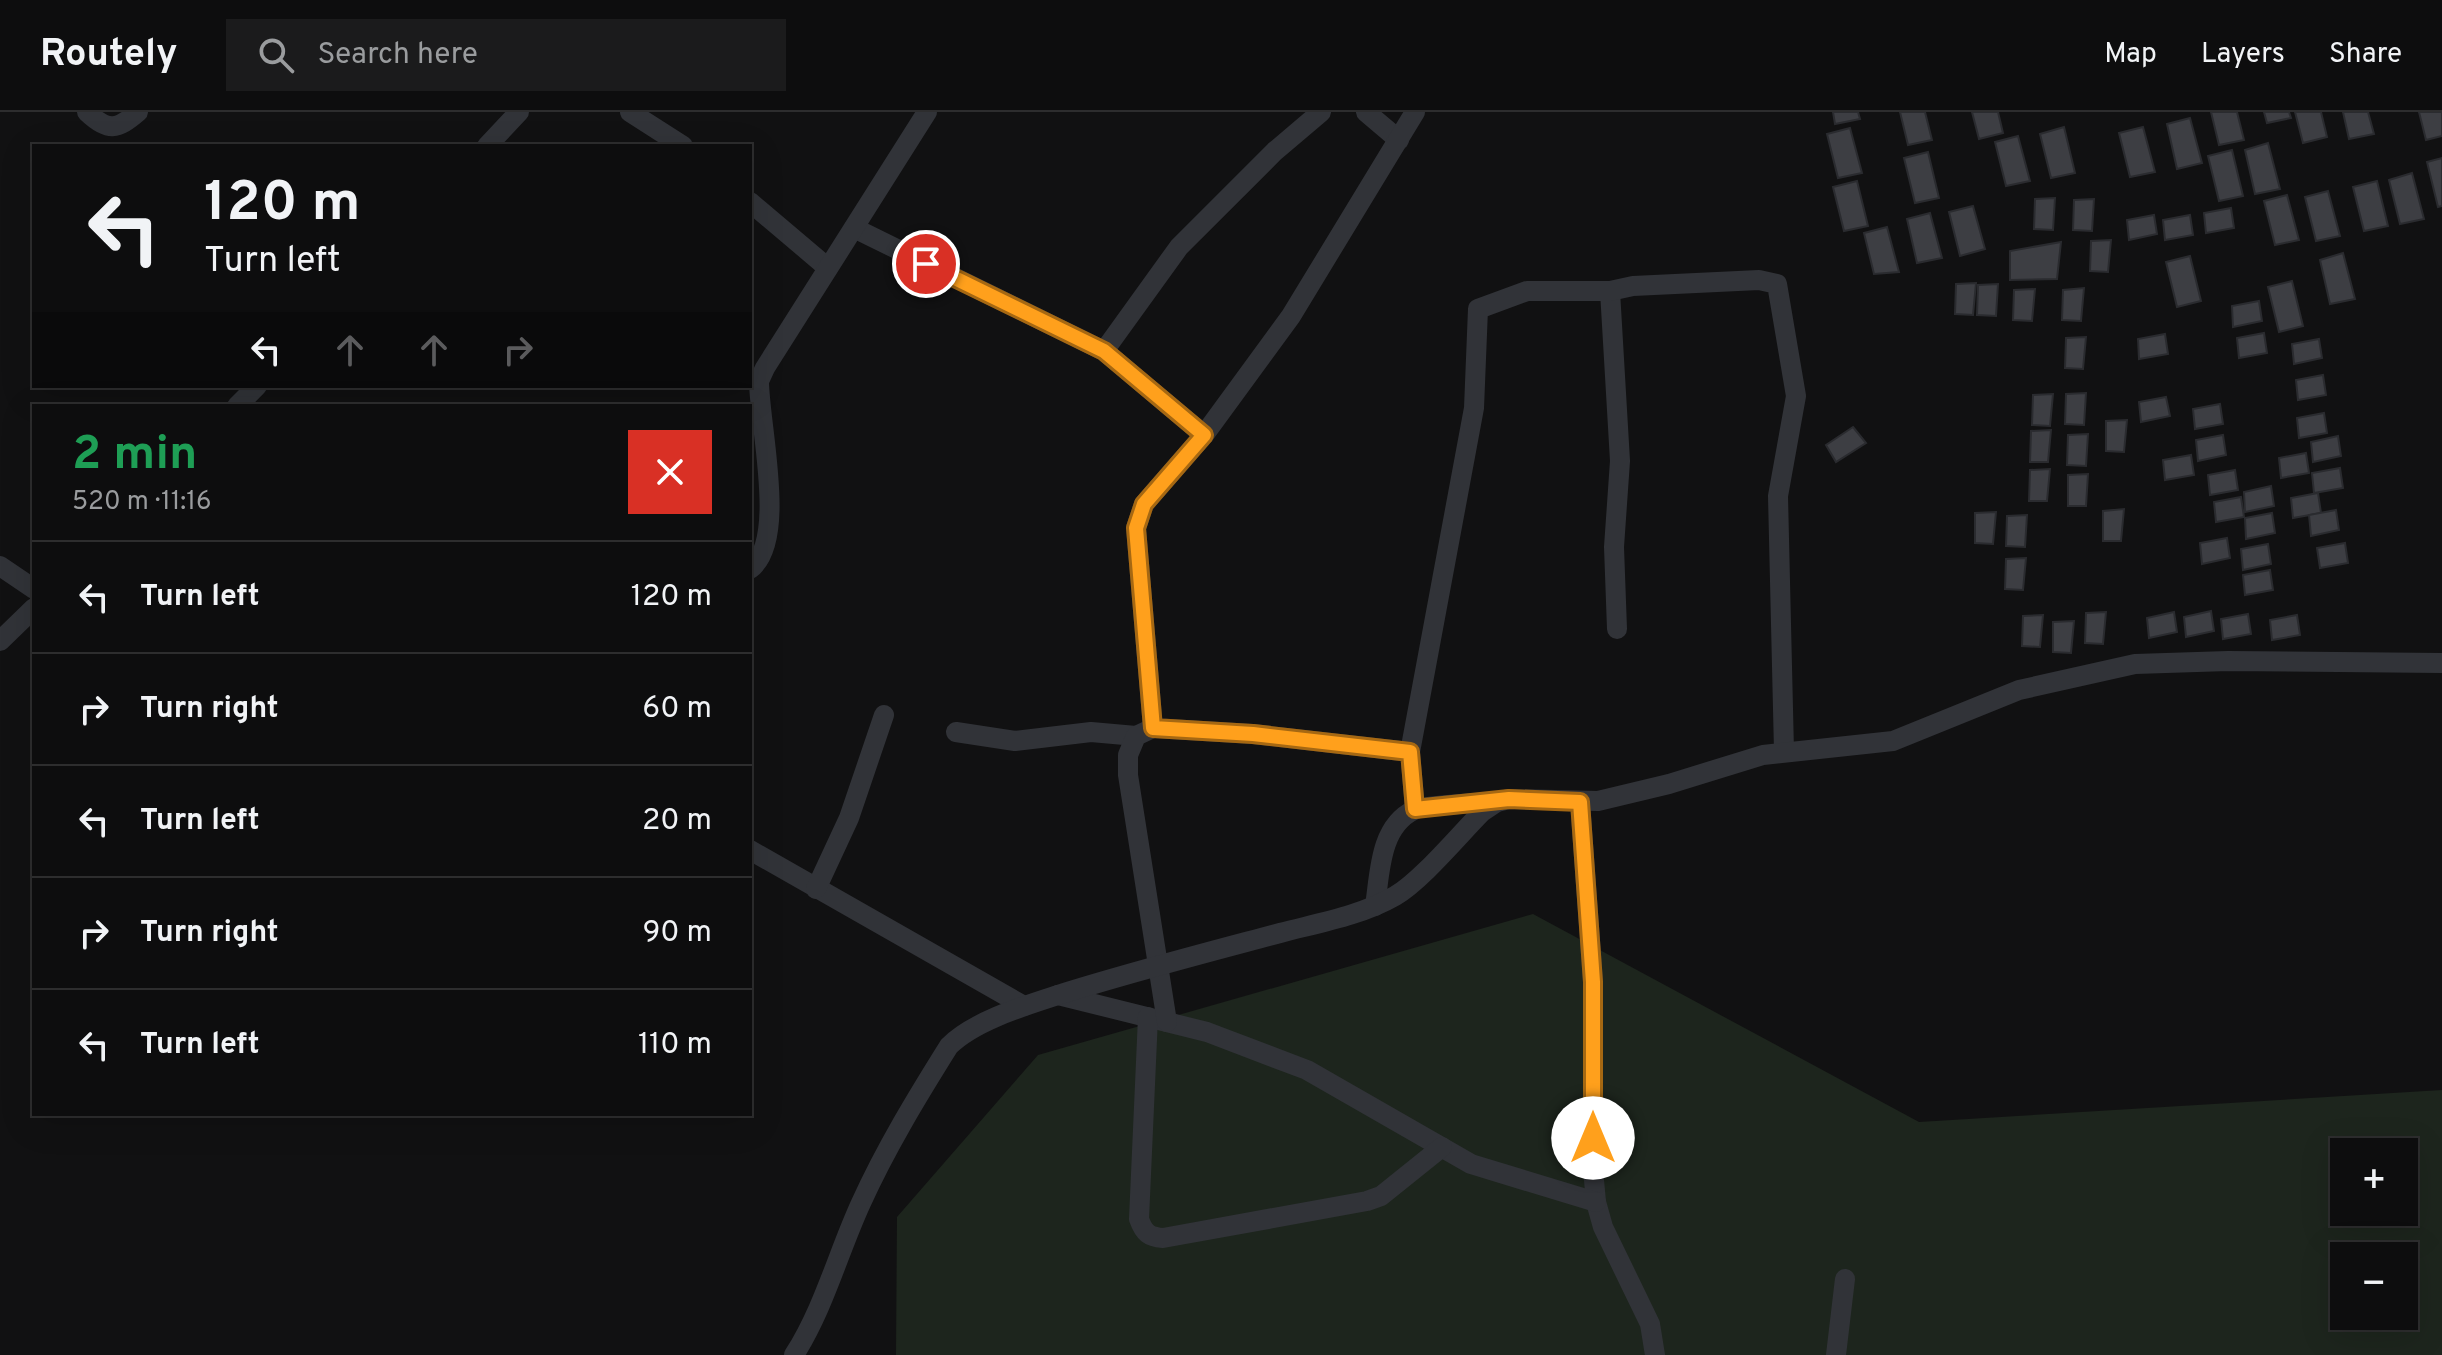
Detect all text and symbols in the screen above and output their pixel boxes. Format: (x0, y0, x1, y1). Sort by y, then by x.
search box (226, 19, 786, 91)
text: Routely (40, 31, 178, 80)
icon: search (254, 33, 298, 77)
text: Search here (318, 37, 478, 74)
text: Map (2104, 37, 2157, 73)
text: Layers (2201, 37, 2285, 73)
text: Share (2329, 37, 2402, 73)
text: 120 m (204, 170, 361, 240)
icon: left (72, 176, 176, 280)
pin (892, 230, 960, 298)
text: Turn left (204, 239, 341, 285)
icon: arrive (904, 242, 948, 286)
icon: left (244, 328, 288, 372)
icon: ahead (328, 328, 372, 372)
icon: ahead (412, 328, 456, 372)
icon: right (496, 328, 540, 372)
text: 2 min (72, 426, 197, 486)
button: close (628, 430, 712, 514)
text: 520 m · 11:16 (72, 486, 211, 519)
icon: left (72, 575, 116, 619)
text: Turn left (140, 579, 260, 616)
text: 120 m (631, 579, 712, 616)
icon: right (72, 687, 116, 731)
text: Turn right (140, 691, 278, 728)
text: 60 m (642, 691, 712, 728)
icon: left (72, 799, 116, 843)
text: Turn left (140, 803, 260, 840)
text: 20 m (642, 803, 712, 840)
icon: right (72, 911, 116, 955)
text: Turn right (140, 915, 278, 952)
text: 90 m (643, 915, 712, 952)
icon: left (72, 1023, 116, 1067)
text: Turn left (140, 1027, 260, 1064)
text: 110 m (638, 1027, 712, 1064)
position arrow (1551, 1096, 1635, 1180)
map controls (2330, 1138, 2418, 1330)
button: + (2330, 1138, 2418, 1226)
button: − (2330, 1242, 2418, 1330)

